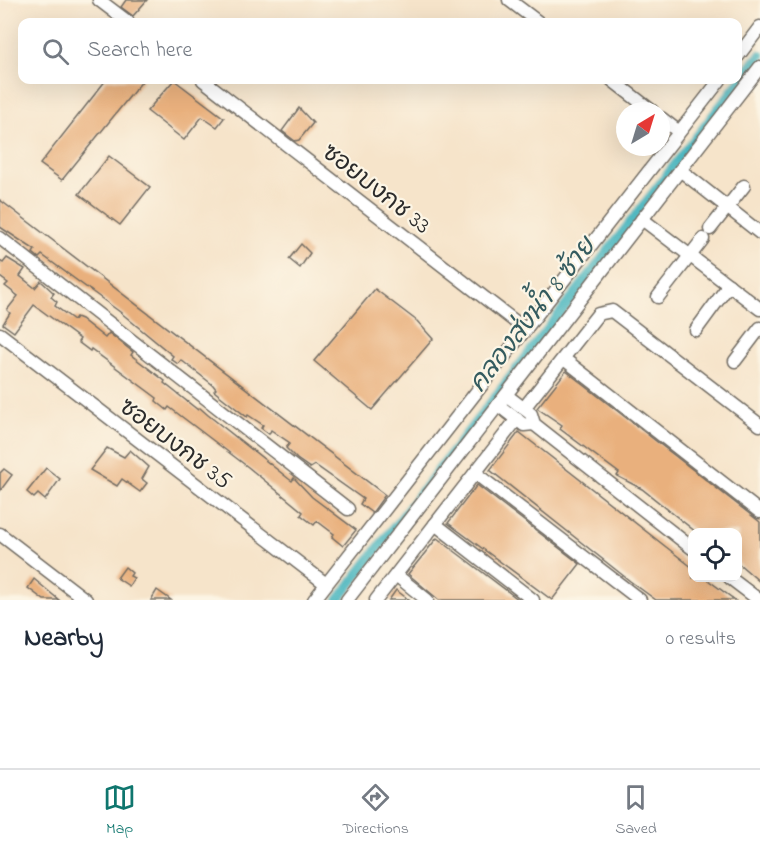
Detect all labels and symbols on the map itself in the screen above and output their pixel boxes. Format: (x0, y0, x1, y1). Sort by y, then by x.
north arrow (616, 102, 670, 156)
street label: ซอยบงกช 33 (314, 136, 437, 244)
water label: คลองส่งน้ำ 8 ซ้าย (454, 223, 608, 401)
street label: ซอยบงกช 35 (111, 391, 239, 499)

